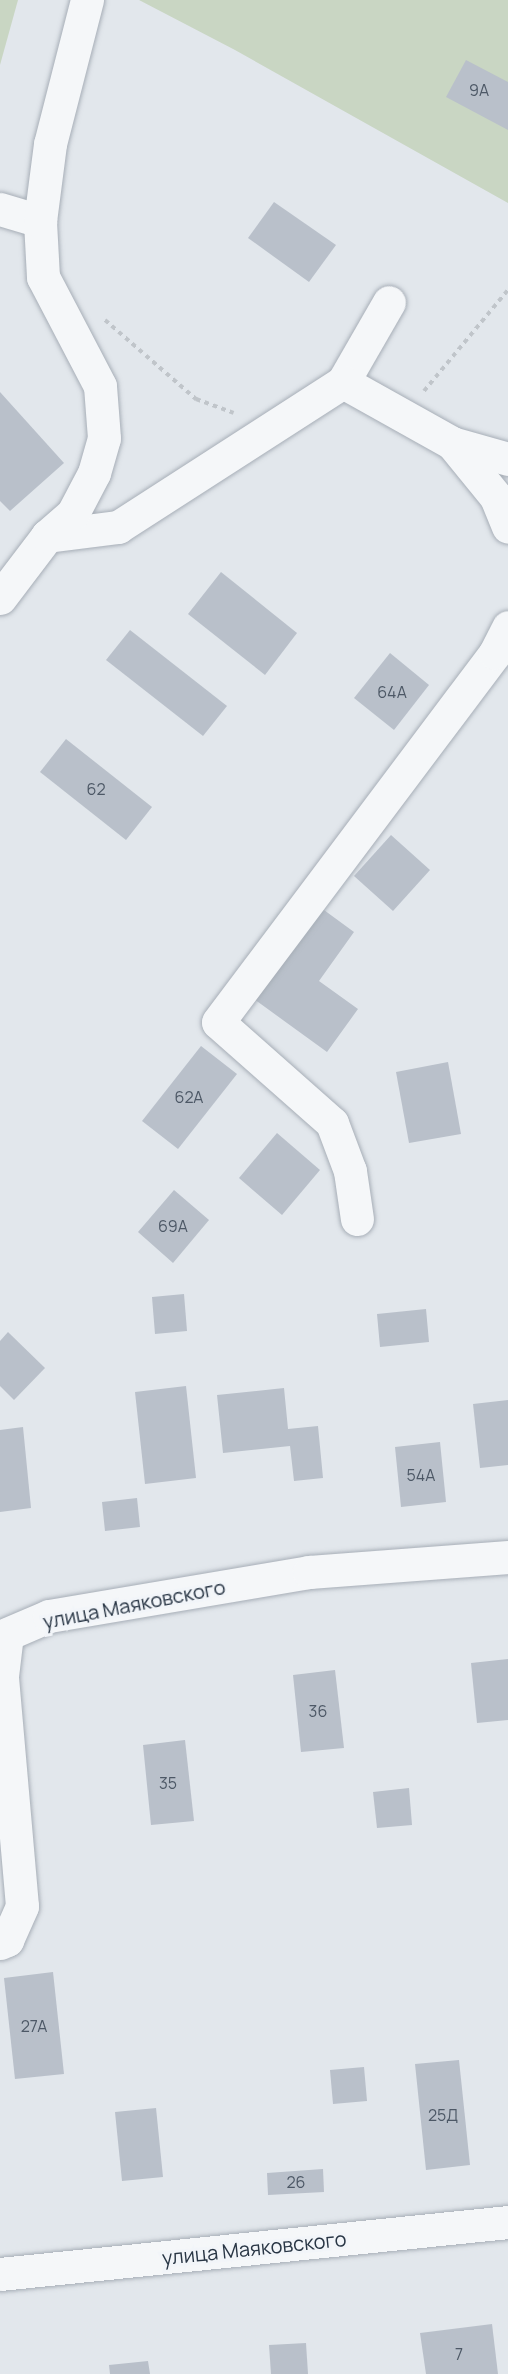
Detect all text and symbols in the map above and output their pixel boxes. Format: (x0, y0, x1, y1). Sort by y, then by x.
house number: 9А (469, 80, 489, 100)
house number: 64А (377, 682, 407, 702)
house number: 62 (86, 779, 106, 799)
house number: 62А (175, 1087, 203, 1107)
house number: 69А (158, 1216, 188, 1236)
house number: 54А (407, 1465, 435, 1485)
street label: улица Маяковского (41, 1575, 227, 1633)
house number: 36 (309, 1701, 327, 1721)
house number: 35 (159, 1773, 177, 1793)
house number: 27А (21, 2016, 47, 2036)
house number: 25Д (428, 2105, 458, 2125)
house number: 26 (286, 2172, 306, 2192)
street label: улица Маяковского (161, 2226, 347, 2270)
house number: 7 (455, 2344, 463, 2364)

